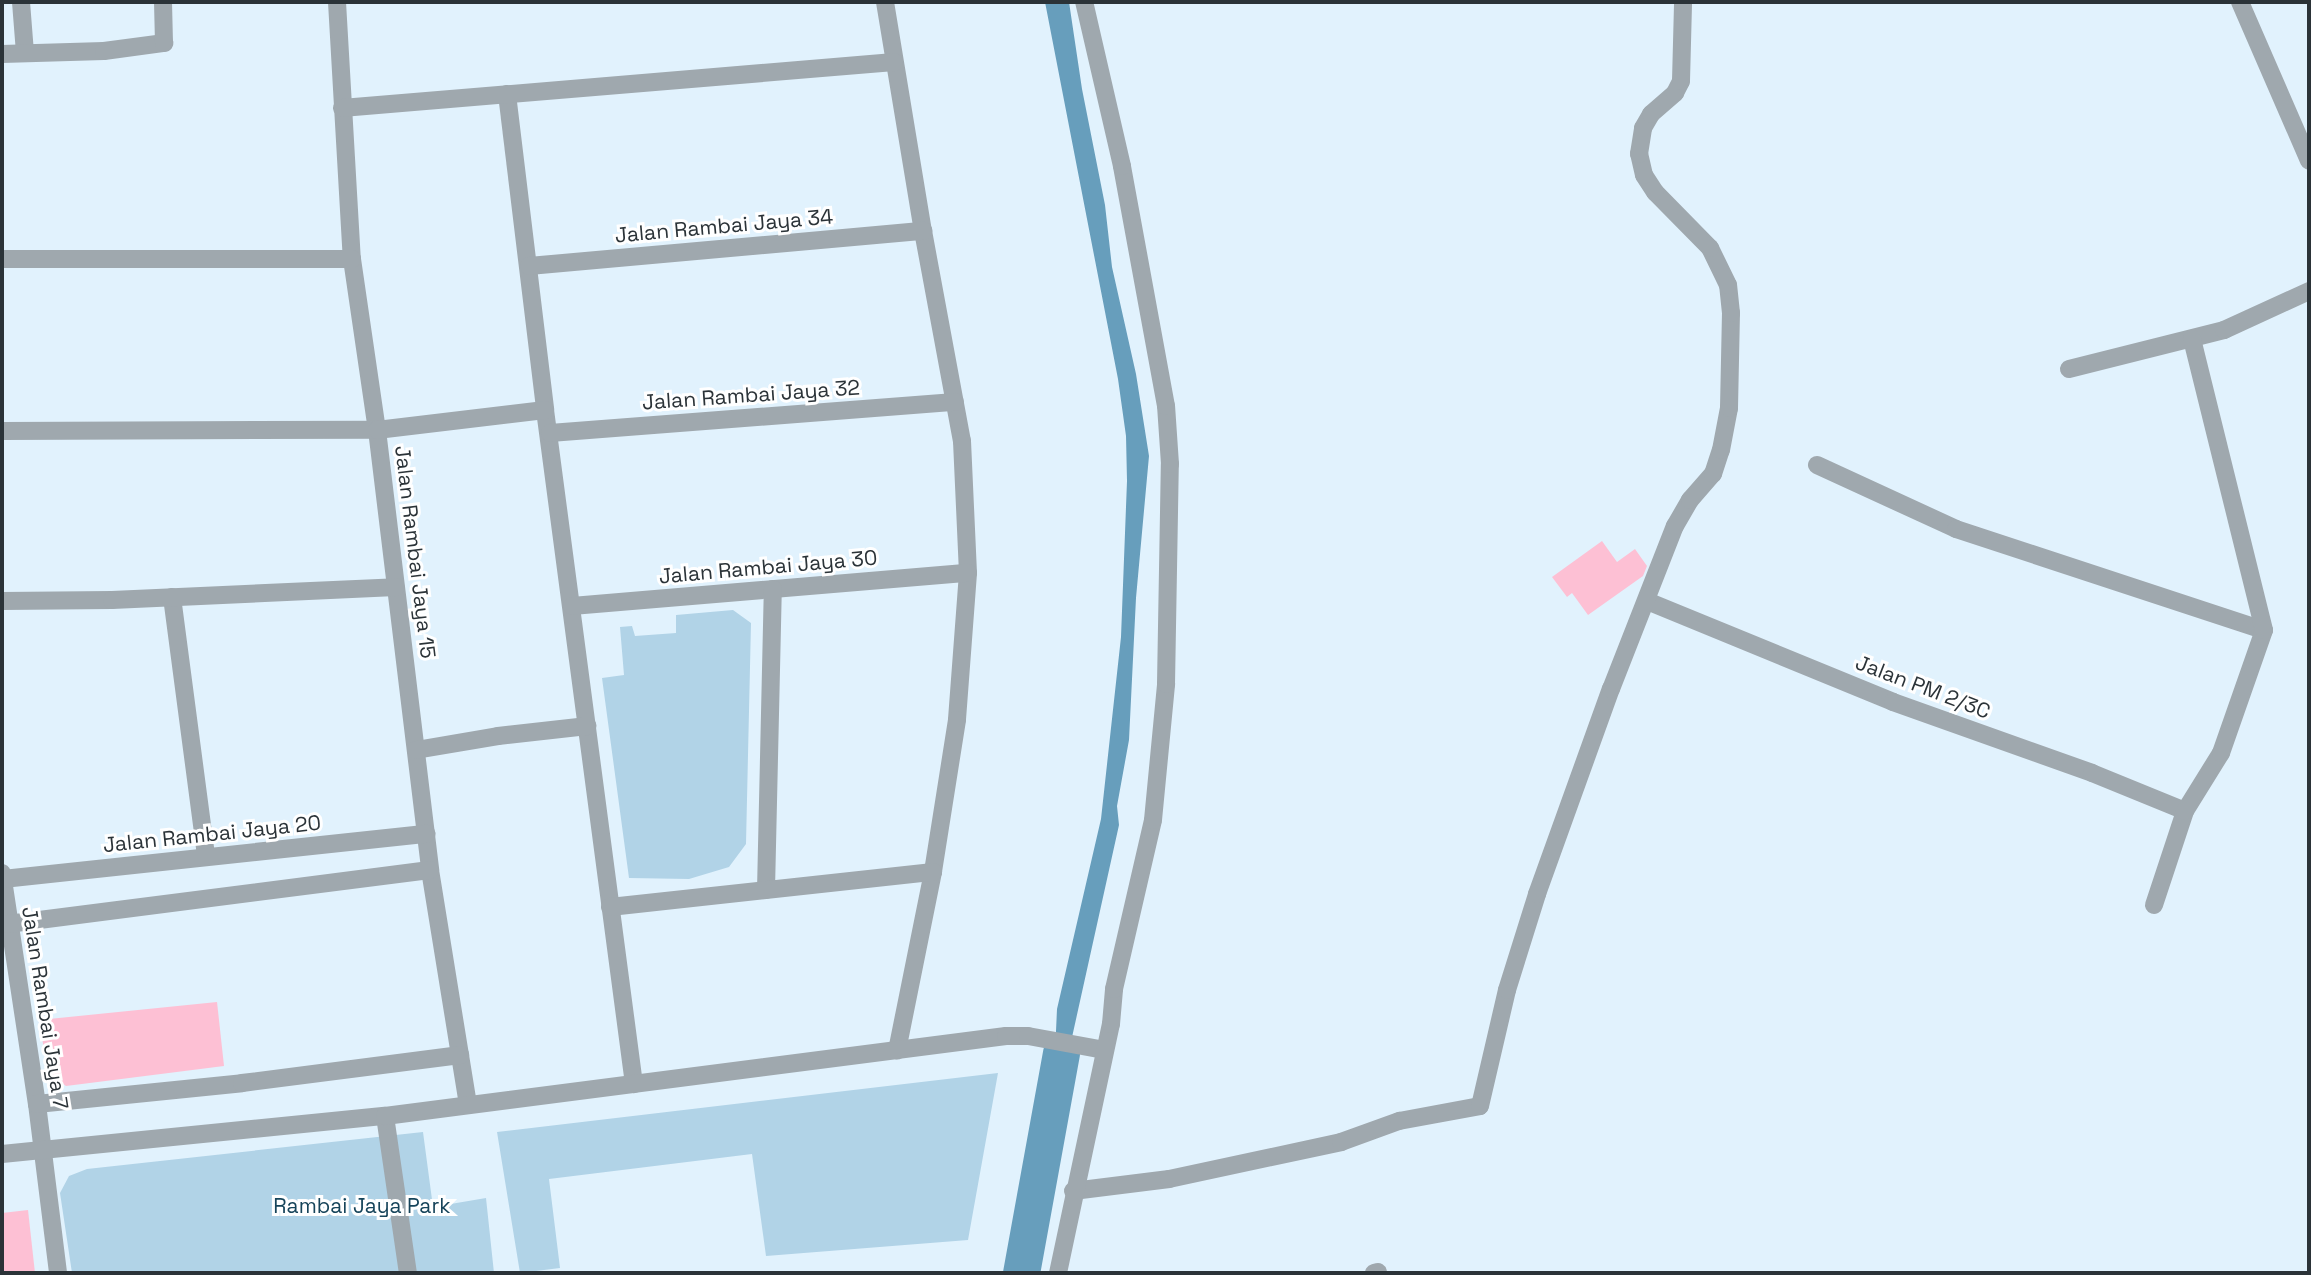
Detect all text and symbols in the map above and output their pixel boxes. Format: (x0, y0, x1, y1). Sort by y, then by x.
street label: Jalan Rambai Jaya 34 (614, 204, 834, 248)
street label: Jalan Rambai Jaya 32 (641, 375, 861, 415)
street label: Jalan Rambai Jaya 15 (389, 444, 441, 660)
street label: Jalan Rambai Jaya 30 (658, 545, 878, 589)
street label: Jalan PM 2/3C (1852, 650, 1994, 724)
street label: Jalan Rambai Jaya 20 (102, 810, 322, 858)
street label: Jalan Rambai Jaya 7 (17, 905, 73, 1111)
park label: Rambai Jaya Park (273, 1193, 451, 1219)

